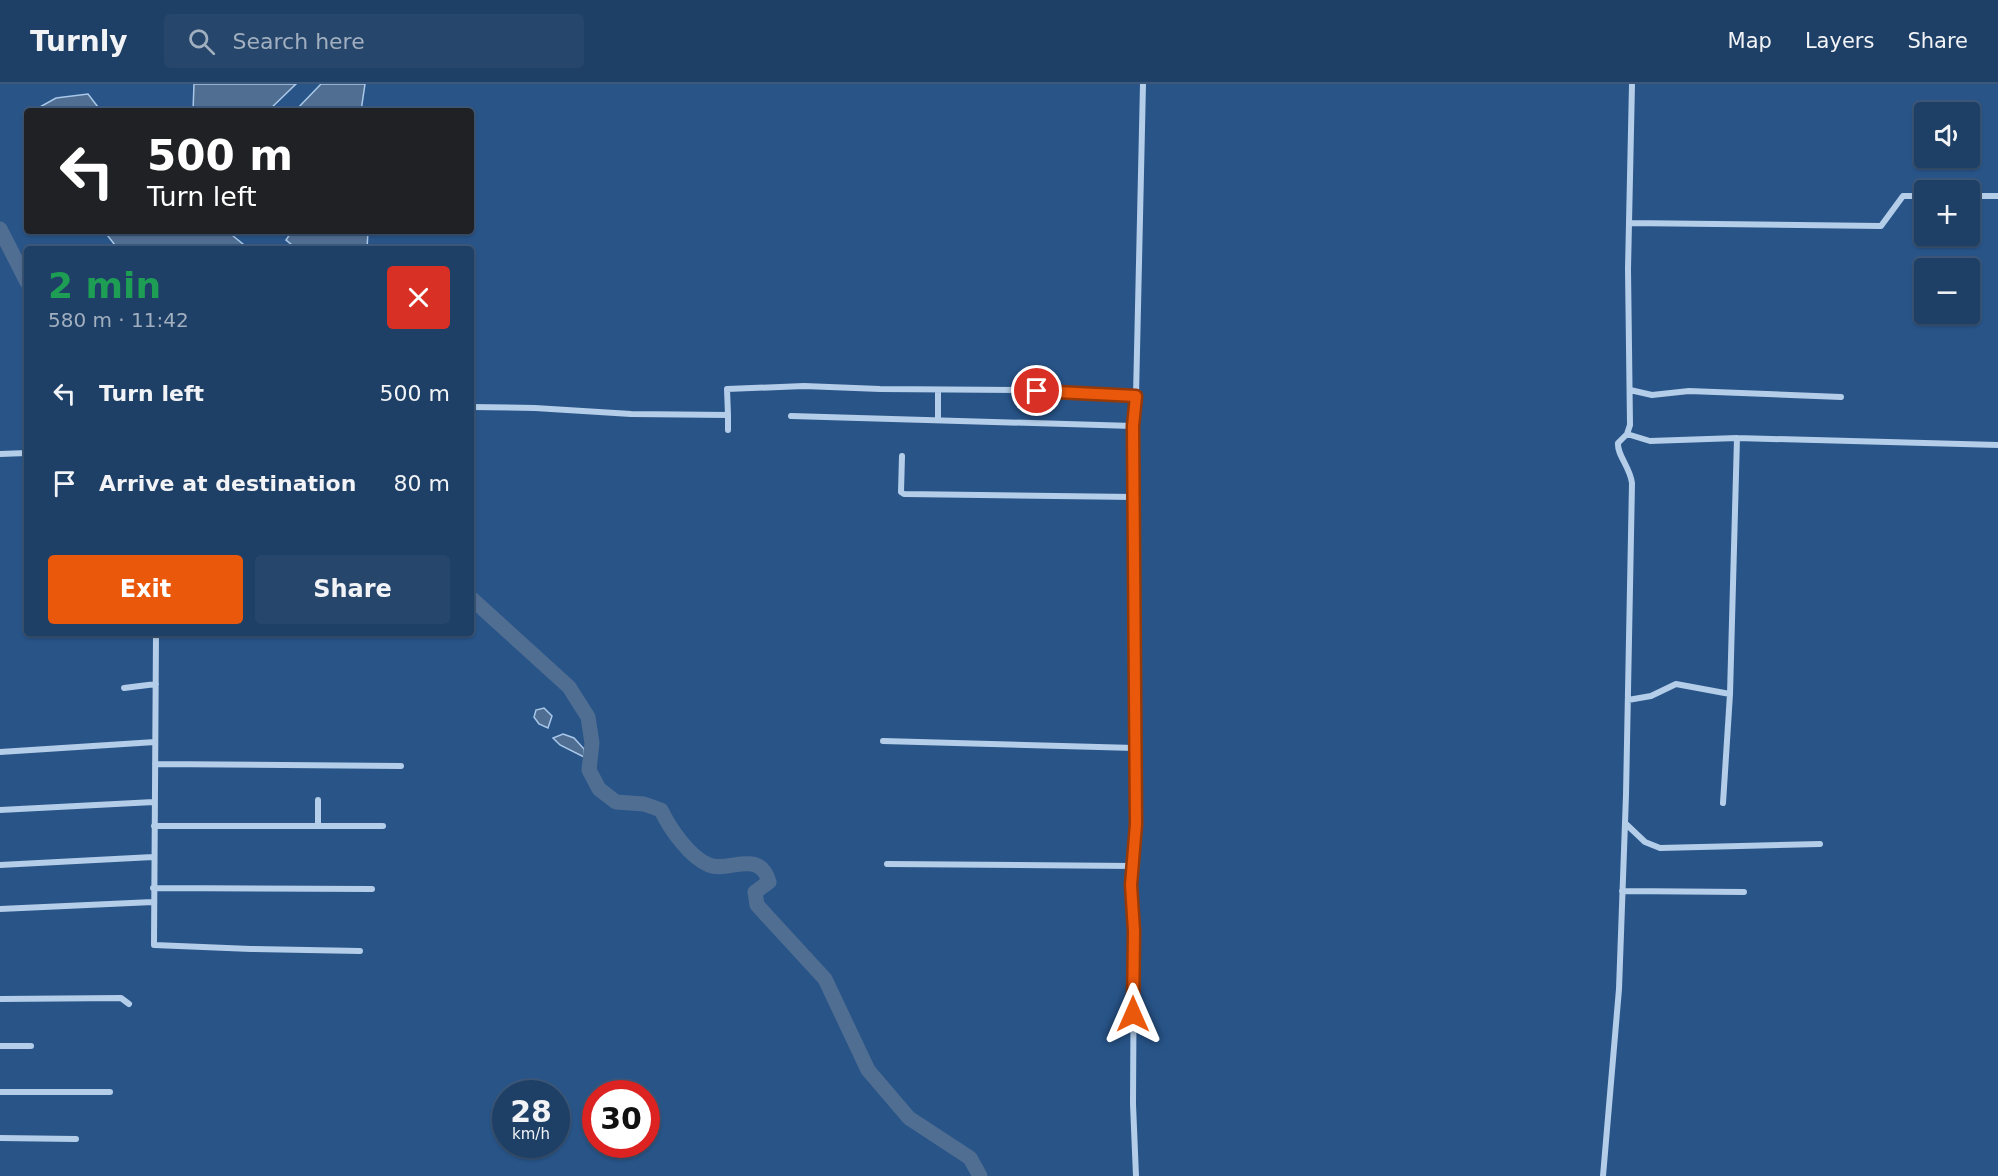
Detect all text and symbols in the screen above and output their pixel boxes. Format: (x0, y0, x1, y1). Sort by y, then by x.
search box (164, 14, 584, 68)
text: Turnly (30, 25, 128, 58)
icon: search (185, 25, 218, 58)
text: Search here (233, 29, 365, 54)
text: Map (1728, 29, 1772, 53)
text: Layers (1805, 29, 1874, 53)
text: Share (1907, 29, 1968, 53)
map controls (1914, 102, 1980, 324)
button: sound (1914, 102, 1980, 168)
text: 500 m (147, 131, 293, 180)
icon: left (48, 132, 126, 210)
button: + (1914, 180, 1980, 246)
text: Turn left (147, 181, 257, 212)
button: − (1914, 258, 1980, 324)
text: 2 min (48, 265, 161, 306)
button: close (387, 266, 450, 329)
text: 580 m · 11:42 (48, 308, 189, 332)
pin (1011, 365, 1062, 416)
icon: arrive (1020, 374, 1053, 407)
icon: left (48, 377, 81, 410)
text: Turn left (99, 381, 204, 406)
text: 500 m (380, 381, 450, 406)
icon: arrive (48, 467, 81, 500)
text: Arrive at destination (99, 471, 356, 496)
text: 80 m (394, 471, 450, 496)
button: Exit (48, 555, 243, 624)
button: Share (255, 555, 450, 624)
position arrow (1101, 982, 1165, 1046)
speed limit sign: 30 (582, 1080, 660, 1158)
text: 28 (510, 1094, 552, 1129)
text: km/h (512, 1125, 550, 1143)

